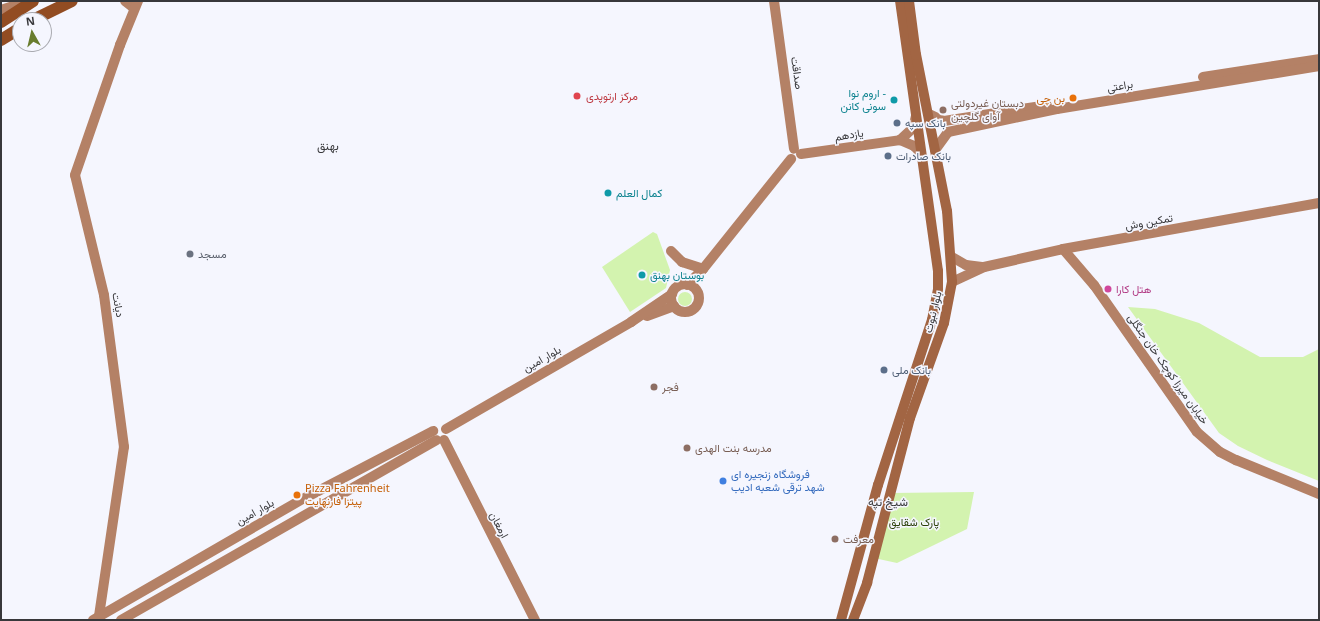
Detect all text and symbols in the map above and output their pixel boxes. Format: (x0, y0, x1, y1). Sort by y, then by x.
north arrow (12, 12, 52, 52)
text: N (25, 13, 36, 29)
street label: صداقت (788, 56, 806, 90)
street label: براعتی (1106, 77, 1134, 95)
place label: اروم نوا - سونی کانن (840, 87, 886, 113)
place label: مرکز ارتوپدی (586, 89, 638, 103)
marker: مرکز ارتوپدی (571, 90, 583, 102)
place label: بن چی (1036, 91, 1065, 105)
marker: بن چی (1068, 93, 1078, 103)
marker: اروم نوا - سونی کانن (889, 95, 899, 105)
place label: دبستان غیردولتی آوای گلچین (951, 97, 1024, 123)
marker: دبستان غیردولتی آوای گلچین (938, 105, 948, 115)
place label: بانک سپه (905, 116, 946, 130)
marker: بانک سپه (892, 118, 902, 128)
street label: یازدهم (834, 126, 864, 144)
district label: بهنق (317, 139, 339, 153)
place label: بانک صادرات (896, 149, 951, 163)
marker: بانک صادرات (883, 151, 893, 161)
place label: کمال العلم (616, 186, 662, 200)
marker: کمال العلم (603, 188, 613, 198)
street label: تمکین وش (1124, 211, 1174, 233)
place label: مسجد (198, 247, 226, 261)
marker: مسجد (185, 249, 195, 259)
place label: بوستان بهنق (650, 268, 704, 282)
marker: بوستان بهنق (637, 270, 647, 280)
place label: هتل کارا (1116, 282, 1151, 296)
marker: هتل کارا (1103, 284, 1113, 294)
street label: بلوار نبوت (921, 290, 945, 334)
street label: دیانت (109, 292, 127, 318)
street label: خیابان میرزا کوچک خان جنگلی (1125, 311, 1211, 427)
street label: بلوار امین (521, 343, 563, 375)
place label: بانک ملی (892, 363, 931, 377)
marker: بانک ملی (879, 365, 889, 375)
place label: فجر (662, 380, 679, 394)
marker: فجر (649, 382, 659, 392)
place label: مدرسه بنت الهدی (695, 441, 772, 455)
marker: مدرسه بنت الهدی (682, 443, 692, 453)
place label: فروشگاه زنجیره ای شهد ترقی شعبه ادیب (731, 468, 825, 494)
marker: فروشگاه زنجیره ای شهد ترقی شعبه ادیب (718, 476, 728, 486)
place label: Pizza Fahrenheit پیتزا فارنهایت (305, 482, 390, 508)
marker: Pizza Fahrenheit پیتزا فارنهایت (292, 490, 302, 500)
district label: شیخ تپه (868, 495, 908, 509)
street label: بلوار امین (234, 496, 276, 528)
street label: ارمغان (487, 510, 511, 540)
park label: پارک شقایق (889, 515, 939, 529)
place label: معرفت (843, 532, 874, 546)
marker: معرفت (830, 534, 840, 544)

